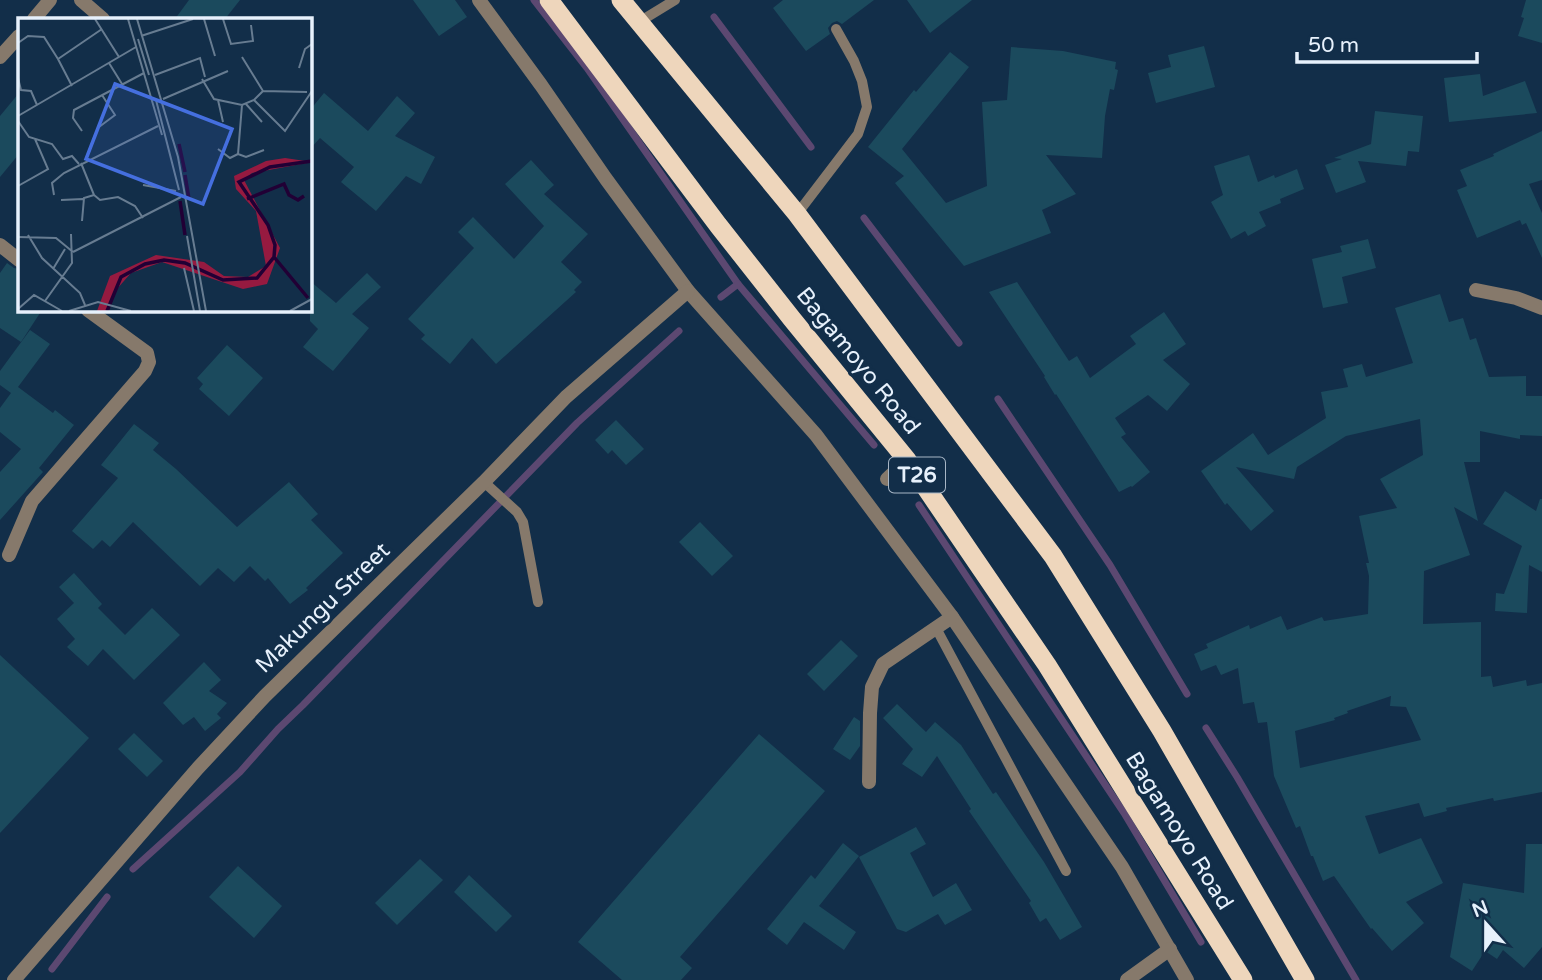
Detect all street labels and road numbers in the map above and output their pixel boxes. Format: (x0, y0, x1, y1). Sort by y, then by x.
street label: Bagamoyo Road (790, 282, 926, 440)
road number: T26 (889, 458, 945, 492)
street label: Makungu Street (250, 537, 396, 679)
street label: Bagamoyo Road (1119, 747, 1239, 915)

